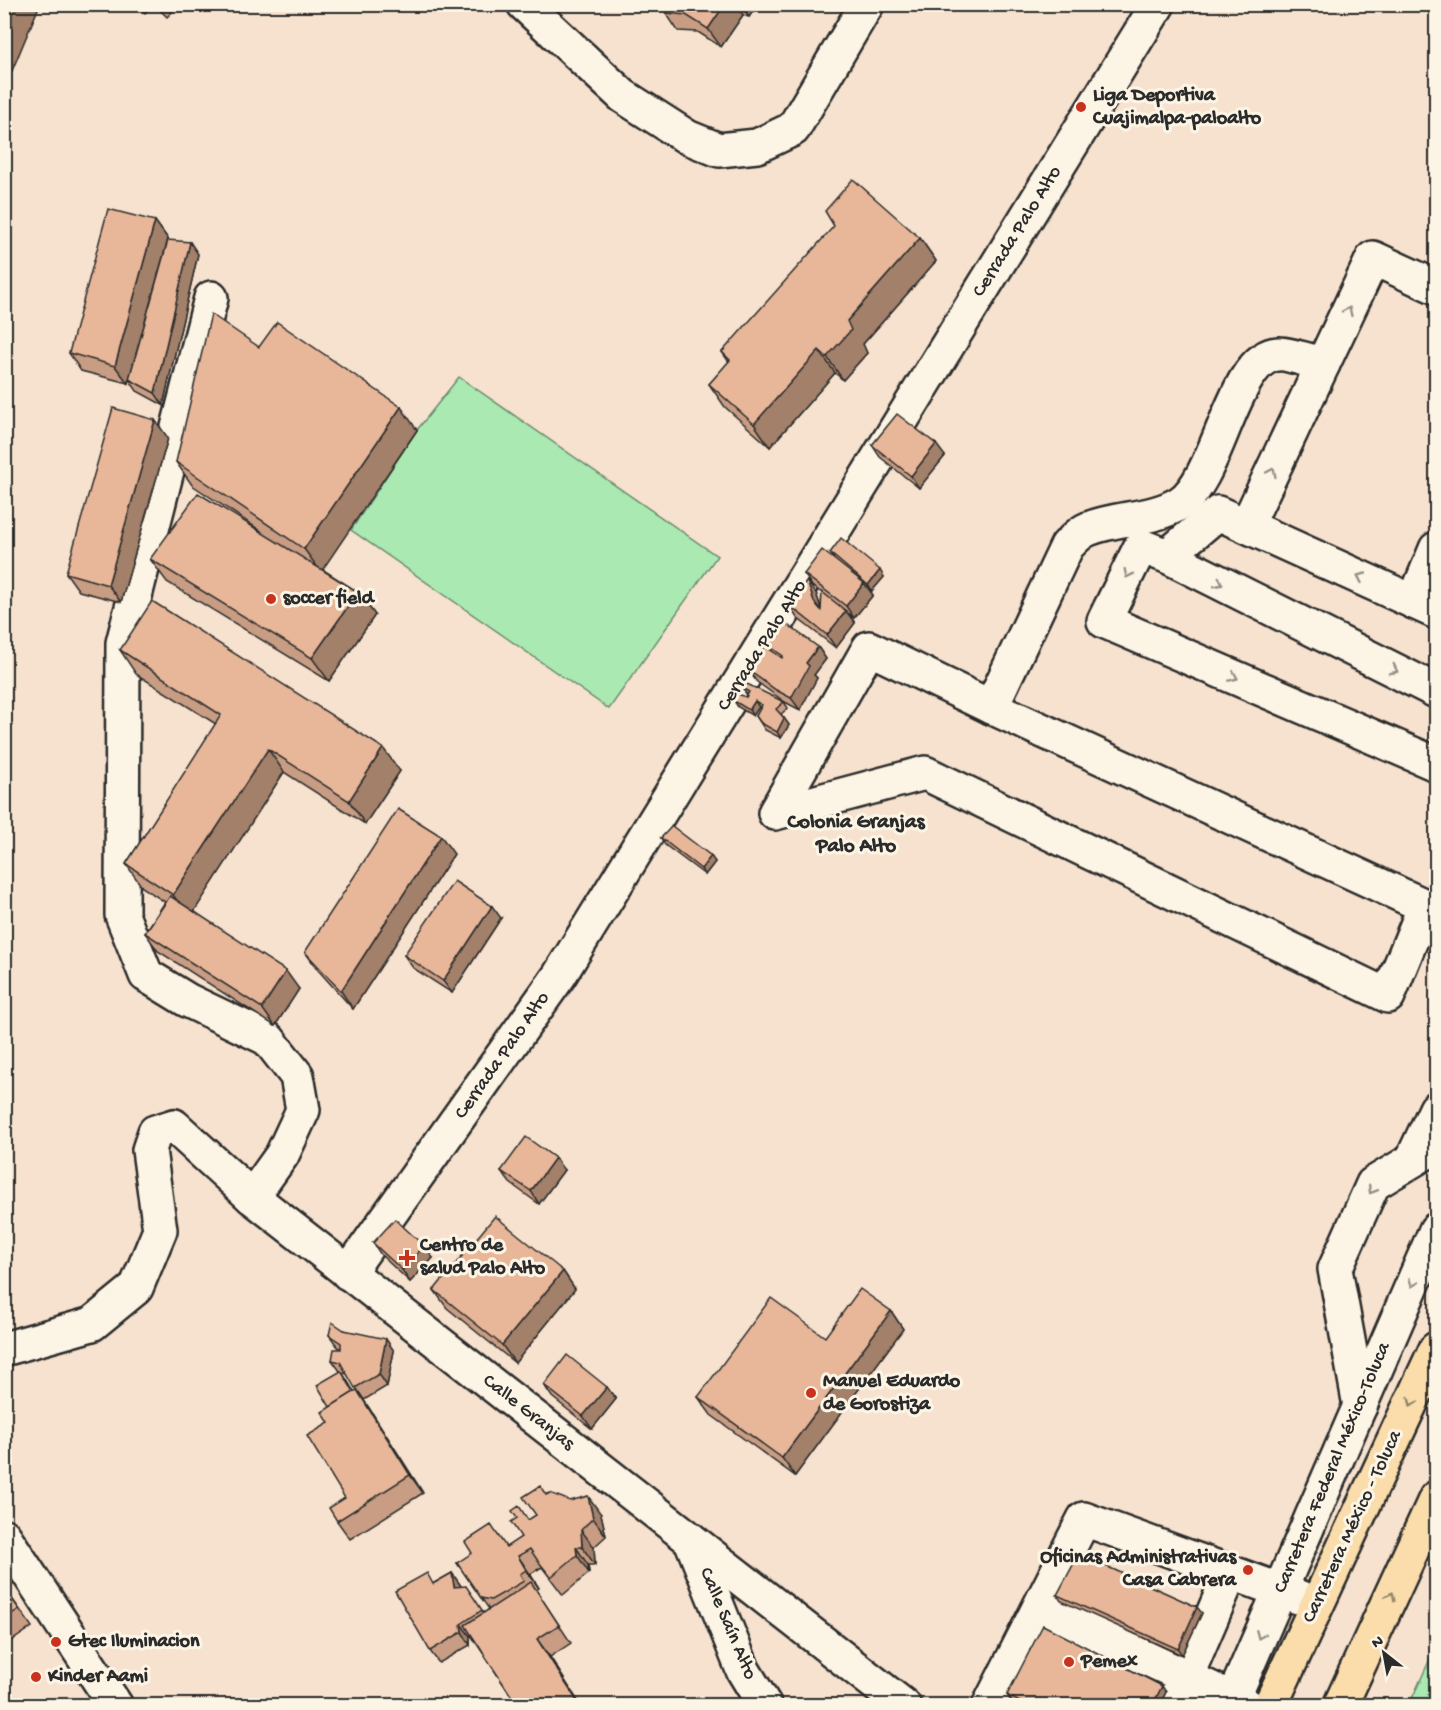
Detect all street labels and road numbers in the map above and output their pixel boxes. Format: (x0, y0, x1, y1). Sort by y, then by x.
street label: Cerrada Palo Alto (968, 162, 1068, 302)
street label: Cerrada Palo Alto (713, 576, 813, 716)
street label: Cerrada Palo Alto (450, 988, 556, 1124)
street label: Carretera Federal México-Toluca (1270, 1338, 1397, 1597)
street label: Calle Granjas (477, 1370, 579, 1456)
street label: Carretera México - Toluca (1298, 1426, 1408, 1627)
street label: Calle Saín Alto (693, 1564, 761, 1684)

